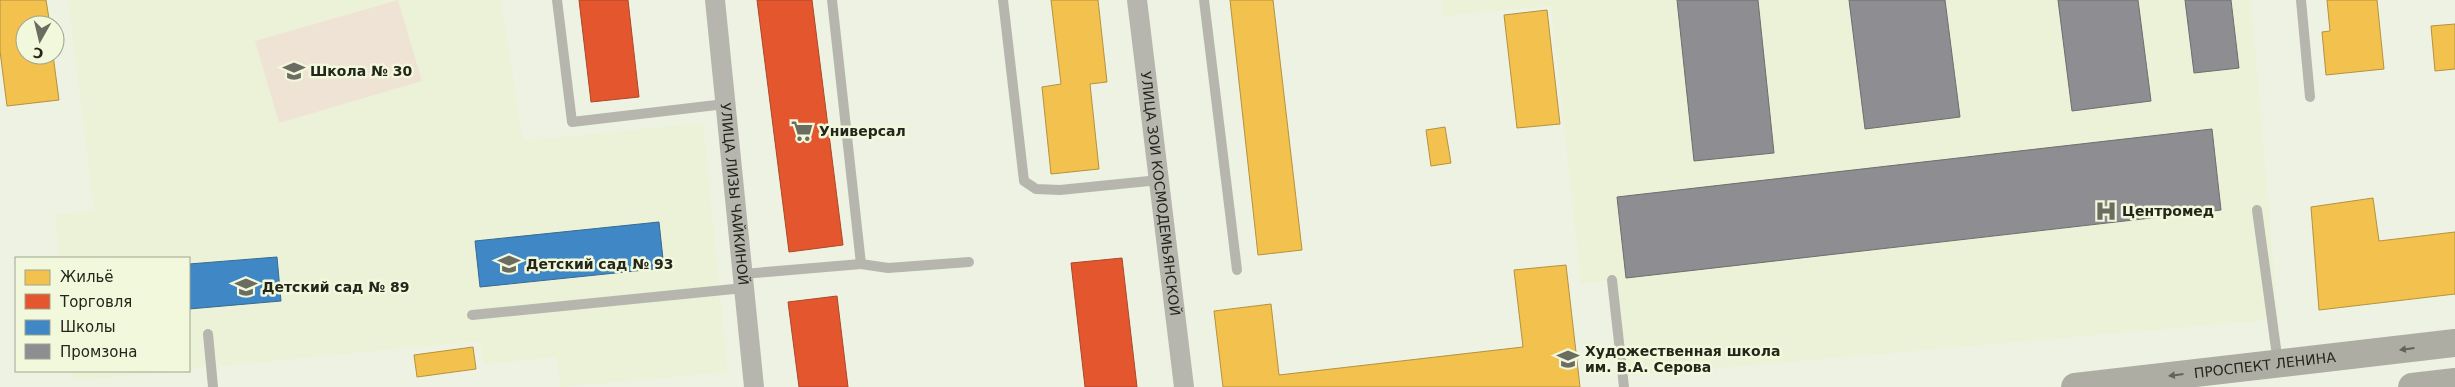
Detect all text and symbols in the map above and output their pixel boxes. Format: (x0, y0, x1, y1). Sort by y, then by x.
north arrow (15, 15, 65, 65)
text: С (32, 44, 44, 62)
school or university icon: Школа № 30 (281, 58, 307, 84)
place label: Школа № 30 (310, 63, 412, 79)
street label: УЛИЦА ЗОИ КОСМОДЕМЬЯНСКОЙ (1138, 70, 1184, 317)
street label: УЛИЦА ЛИЗЫ ЧАЙКИНОЙ (717, 102, 753, 286)
supermarket icon: Универсал (789, 118, 815, 144)
place label: Универсал (819, 123, 906, 139)
hospital icon: Центромед (2093, 198, 2119, 224)
place label: Центромед (2122, 203, 2214, 219)
school or university icon: Детский сад № 93 (496, 251, 522, 277)
place label: Детский сад № 93 (526, 256, 674, 272)
legend (15, 257, 190, 372)
text: Жильё (60, 268, 114, 286)
school or university icon: Детский сад № 89 (233, 274, 259, 300)
place label: Детский сад № 89 (262, 279, 410, 295)
text: Торговля (59, 293, 132, 311)
text: Школы (60, 318, 116, 336)
text: Промзона (60, 343, 137, 361)
place label: Художественная школа им. В.А. Серова (1585, 343, 1780, 375)
one-way arrow (2398, 345, 2414, 353)
school or university icon: Художественная школа им. В.А. Серова (1555, 346, 1581, 372)
street label: ПРОСПЕКТ ЛЕНИНА (2193, 349, 2337, 381)
one-way arrow (2167, 371, 2183, 379)

